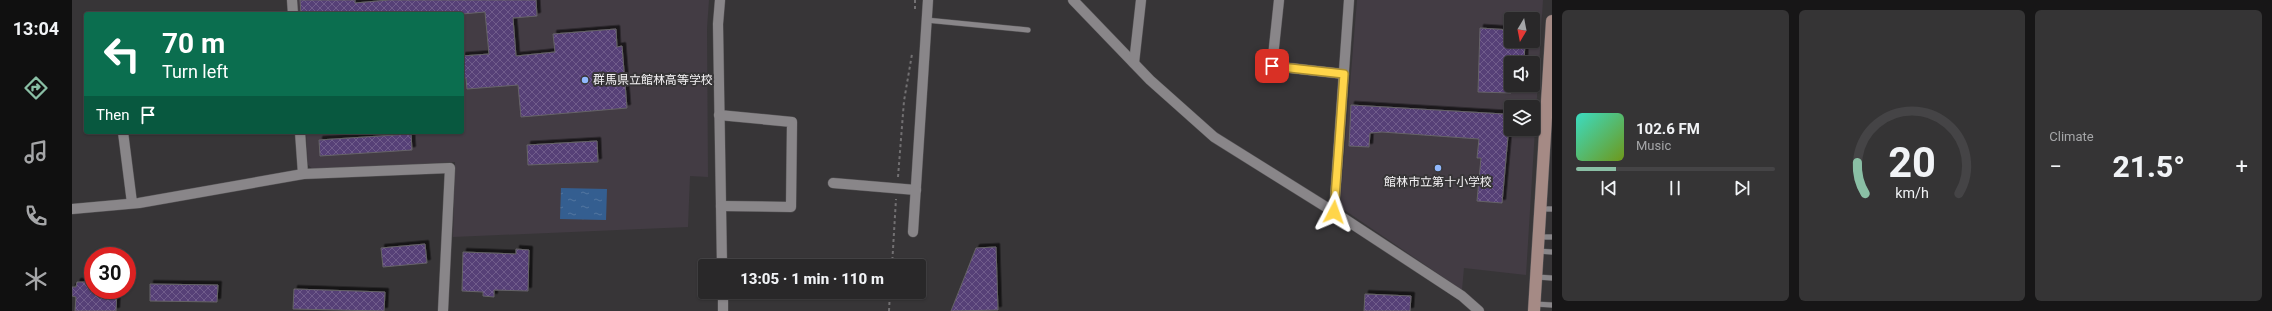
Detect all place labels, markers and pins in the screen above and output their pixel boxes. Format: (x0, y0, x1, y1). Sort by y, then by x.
pin (1255, 49, 1289, 83)
place label: 群馬県立館林高等学校 (593, 73, 713, 87)
marker: 群馬県立館林高等学校 (580, 75, 590, 85)
marker: 館林市立第十小学校 (1433, 163, 1443, 173)
place label: 館林市立第十小学校 (1384, 175, 1492, 189)

